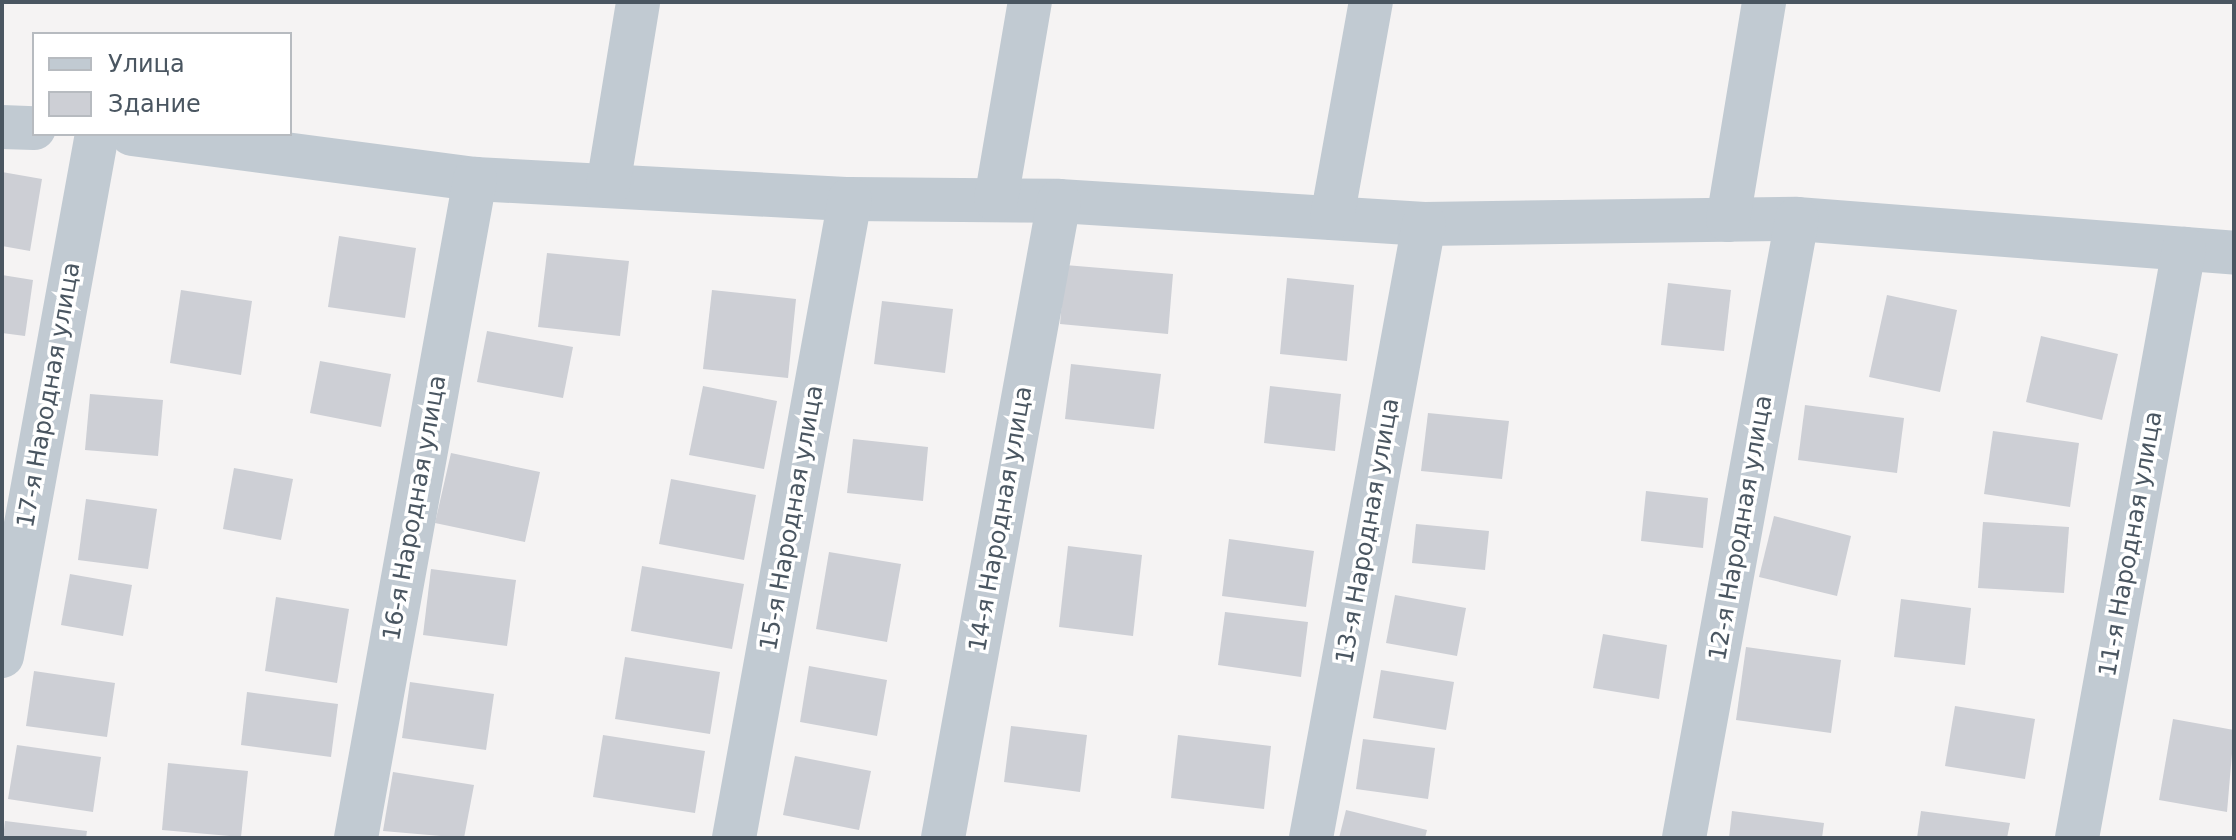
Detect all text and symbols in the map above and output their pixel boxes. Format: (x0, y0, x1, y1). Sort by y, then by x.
legend (32, 32, 292, 136)
text: Улица (108, 50, 185, 78)
text: Здание (108, 90, 201, 118)
street label: 17-я Народная улица (11, 260, 87, 530)
street label: 16-я Народная улица (377, 373, 453, 643)
street label: 15-я Народная улица (754, 383, 830, 653)
street label: 14-я Народная улица (963, 384, 1039, 654)
street label: 12-я Народная улица (1703, 393, 1779, 663)
street label: 13-я Народная улица (1330, 396, 1406, 666)
street label: 11-я Народная улица (2093, 409, 2169, 679)

